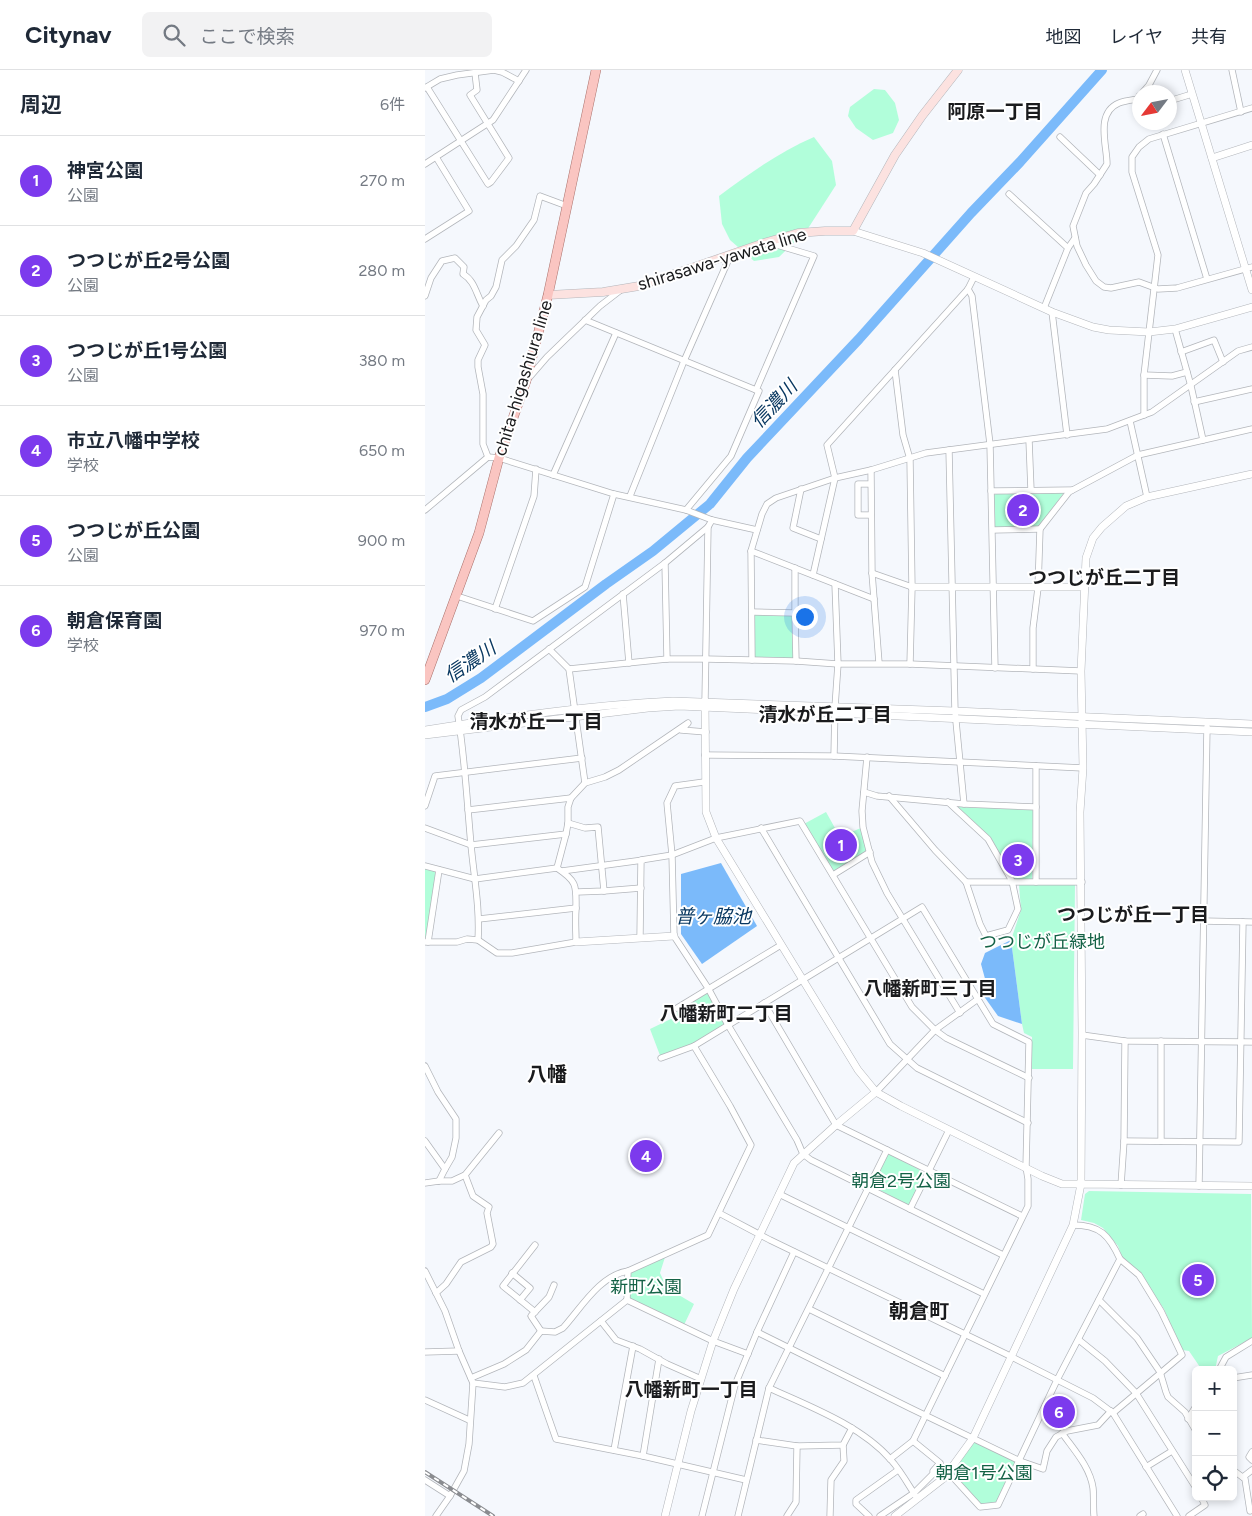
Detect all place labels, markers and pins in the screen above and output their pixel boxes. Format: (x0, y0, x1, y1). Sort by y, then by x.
pin: 2 (1007, 491, 1039, 529)
pin: 1 (825, 826, 857, 864)
pin: 3 (1002, 841, 1034, 879)
pin: 4 (630, 1137, 662, 1175)
pin: 5 (1182, 1261, 1214, 1299)
pin: 6 (1043, 1393, 1075, 1431)

